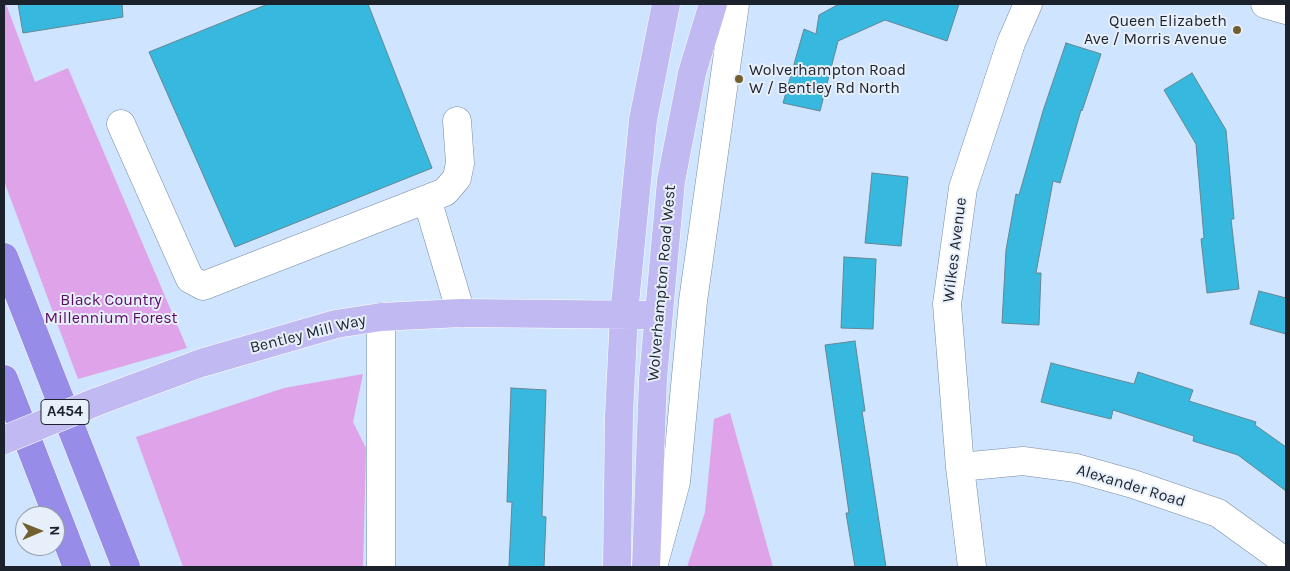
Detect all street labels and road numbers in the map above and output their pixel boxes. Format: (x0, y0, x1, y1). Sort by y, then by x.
street label: Wolverhampton Road West (644, 184, 680, 382)
street label: Wilkes Avenue (939, 196, 971, 304)
street label: Bentley Mill Way (248, 310, 368, 358)
road number: A454 (41, 400, 89, 424)
street label: Alexander Road (1074, 460, 1188, 512)

